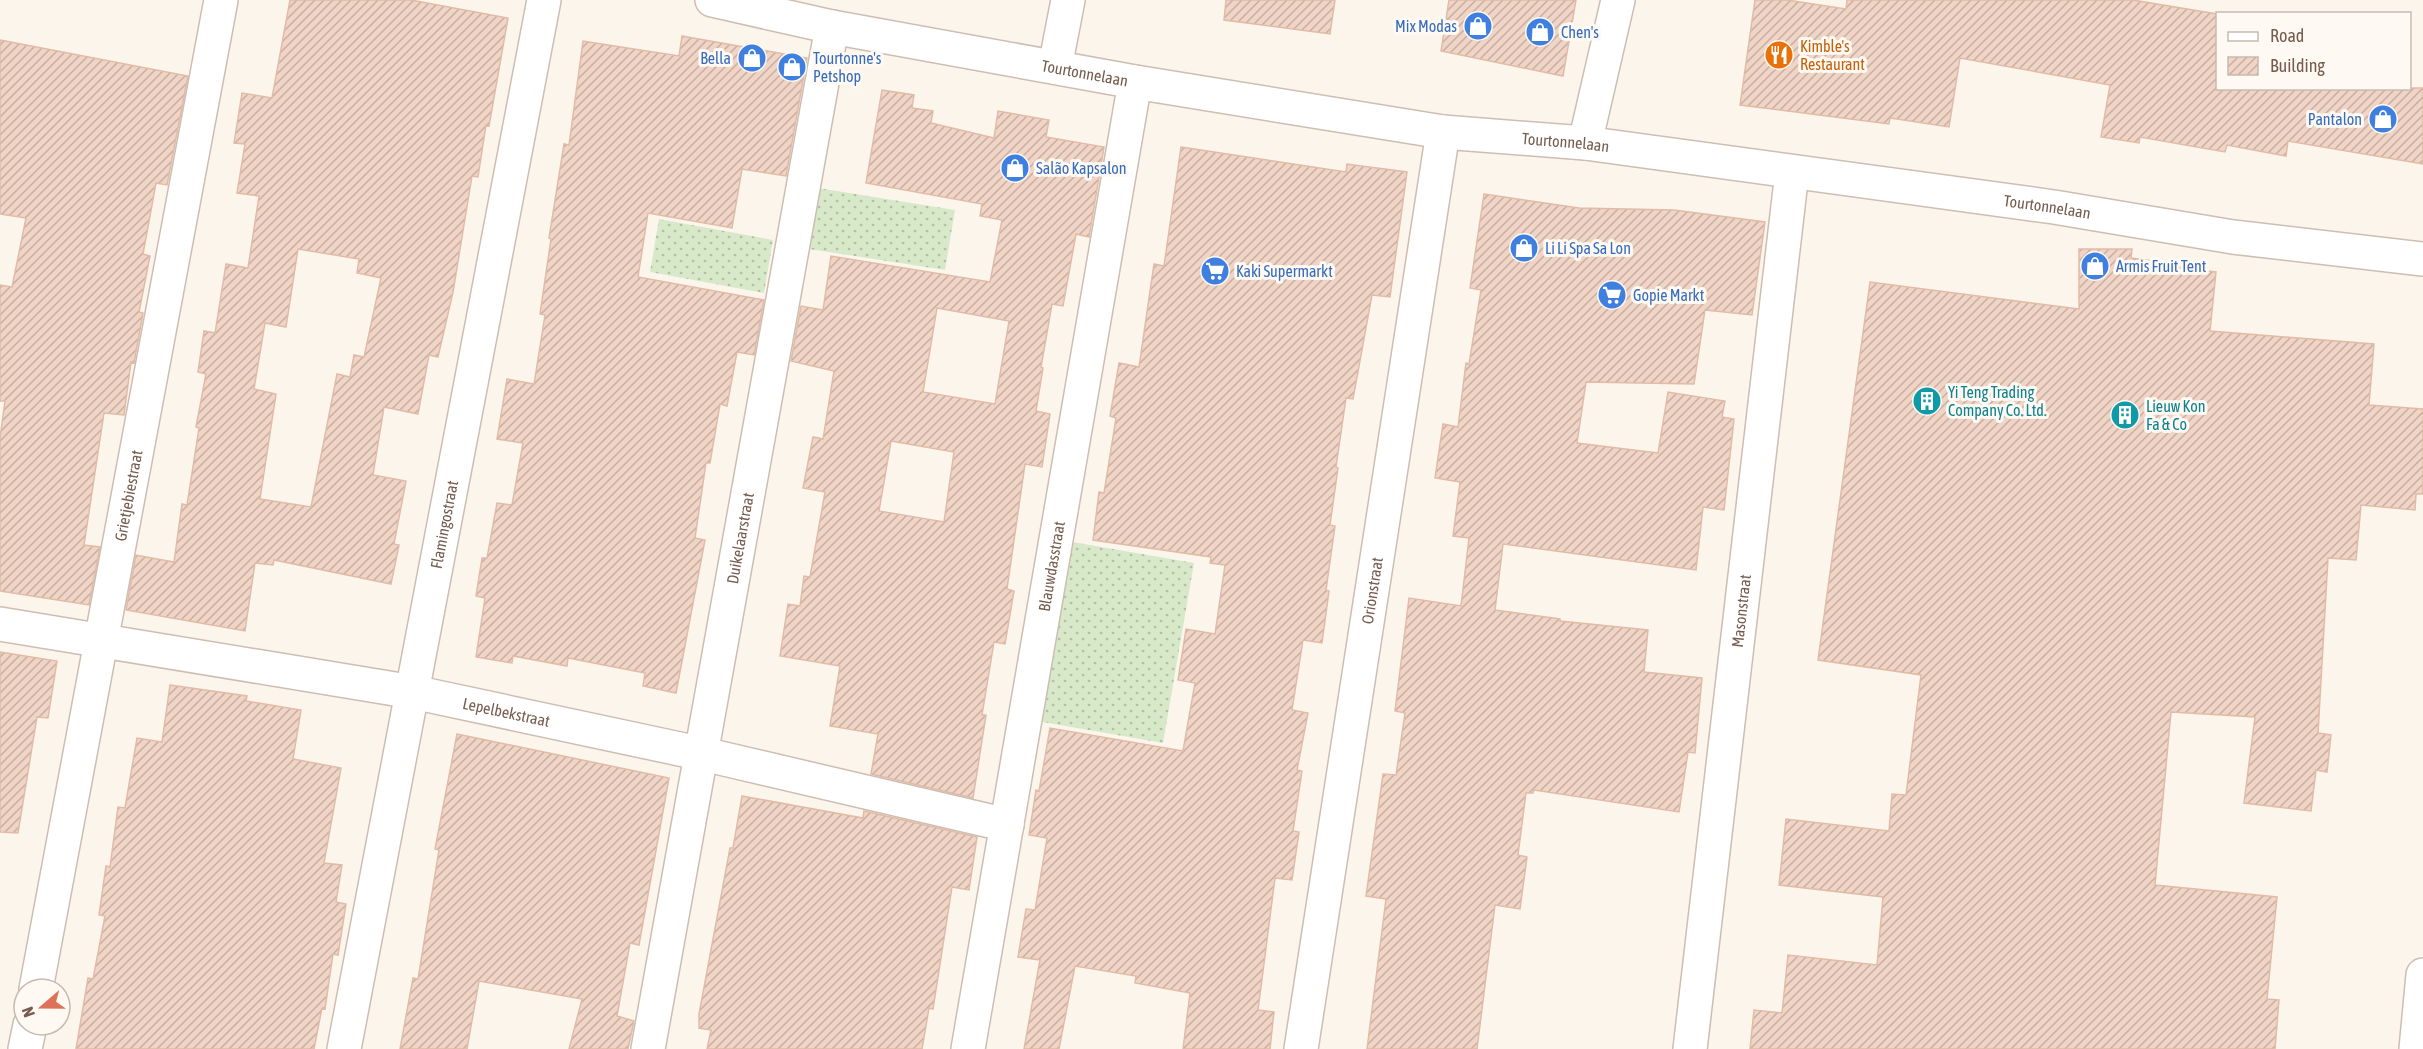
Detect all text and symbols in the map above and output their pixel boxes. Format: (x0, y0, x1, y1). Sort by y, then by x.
shop icon: Mix Modas (1462, 10, 1494, 42)
legend (2216, 12, 2411, 90)
shop icon: Chen's (1524, 16, 1556, 48)
place label: Mix Modas (1395, 17, 1457, 35)
place label: Chen's (1561, 23, 1599, 41)
text: Road (2270, 25, 2304, 46)
place label: Kimble's Restaurant (1800, 37, 1865, 73)
restaurant icon: Kimble's Restaurant (1763, 39, 1795, 71)
shop icon: Bella (736, 42, 768, 74)
place label: Bella (700, 49, 731, 67)
place label: Tourtonne's Petshop (813, 49, 882, 86)
shop icon: Tourtonne's Petshop (776, 51, 808, 83)
text: Building (2270, 55, 2325, 76)
street label: Tourtonnelaan (1040, 56, 1130, 90)
shop icon: Pantalon (2367, 103, 2399, 135)
place label: Pantalon (2308, 110, 2362, 128)
street label: Tourtonnelaan (1521, 129, 1610, 155)
shop icon: Salão Kapsalon (999, 152, 1031, 184)
place label: Salão Kapsalon (1036, 159, 1127, 178)
street label: Tourtonnelaan (2003, 191, 2092, 222)
shop icon: Li Li Spa Sa Lon (1508, 232, 1540, 264)
place label: Li Li Spa Sa Lon (1545, 239, 1631, 258)
shop icon: Armis Fruit Tent (2079, 250, 2111, 282)
supermarket icon: Kaki Supermarkt (1199, 255, 1231, 287)
place label: Armis Fruit Tent (2116, 257, 2207, 275)
place label: Kaki Supermarkt (1236, 262, 1333, 281)
supermarket icon: Gopie Markt (1596, 279, 1628, 311)
place label: Gopie Markt (1633, 286, 1705, 305)
place label: Yi Teng Trading Company Co. Ltd. (1948, 383, 2047, 420)
building icon: Yi Teng Trading Company Co. Ltd. (1911, 385, 1943, 417)
place label: Lieuw Kon Fa & Co (2146, 397, 2205, 433)
building icon: Lieuw Kon Fa & Co (2109, 399, 2141, 431)
street label: Grietjebiestraat (111, 448, 146, 543)
street label: Flamingostraat (427, 478, 461, 570)
street label: Duikelaarstraat (723, 491, 757, 585)
street label: Blauwdasstraat (1035, 519, 1068, 613)
street label: Orionstraat (1358, 555, 1386, 625)
street label: Masonstraat (1728, 573, 1754, 648)
street label: Lepelbekstraat (461, 694, 552, 730)
north arrow (12, 977, 72, 1037)
text: N (18, 1005, 38, 1020)

